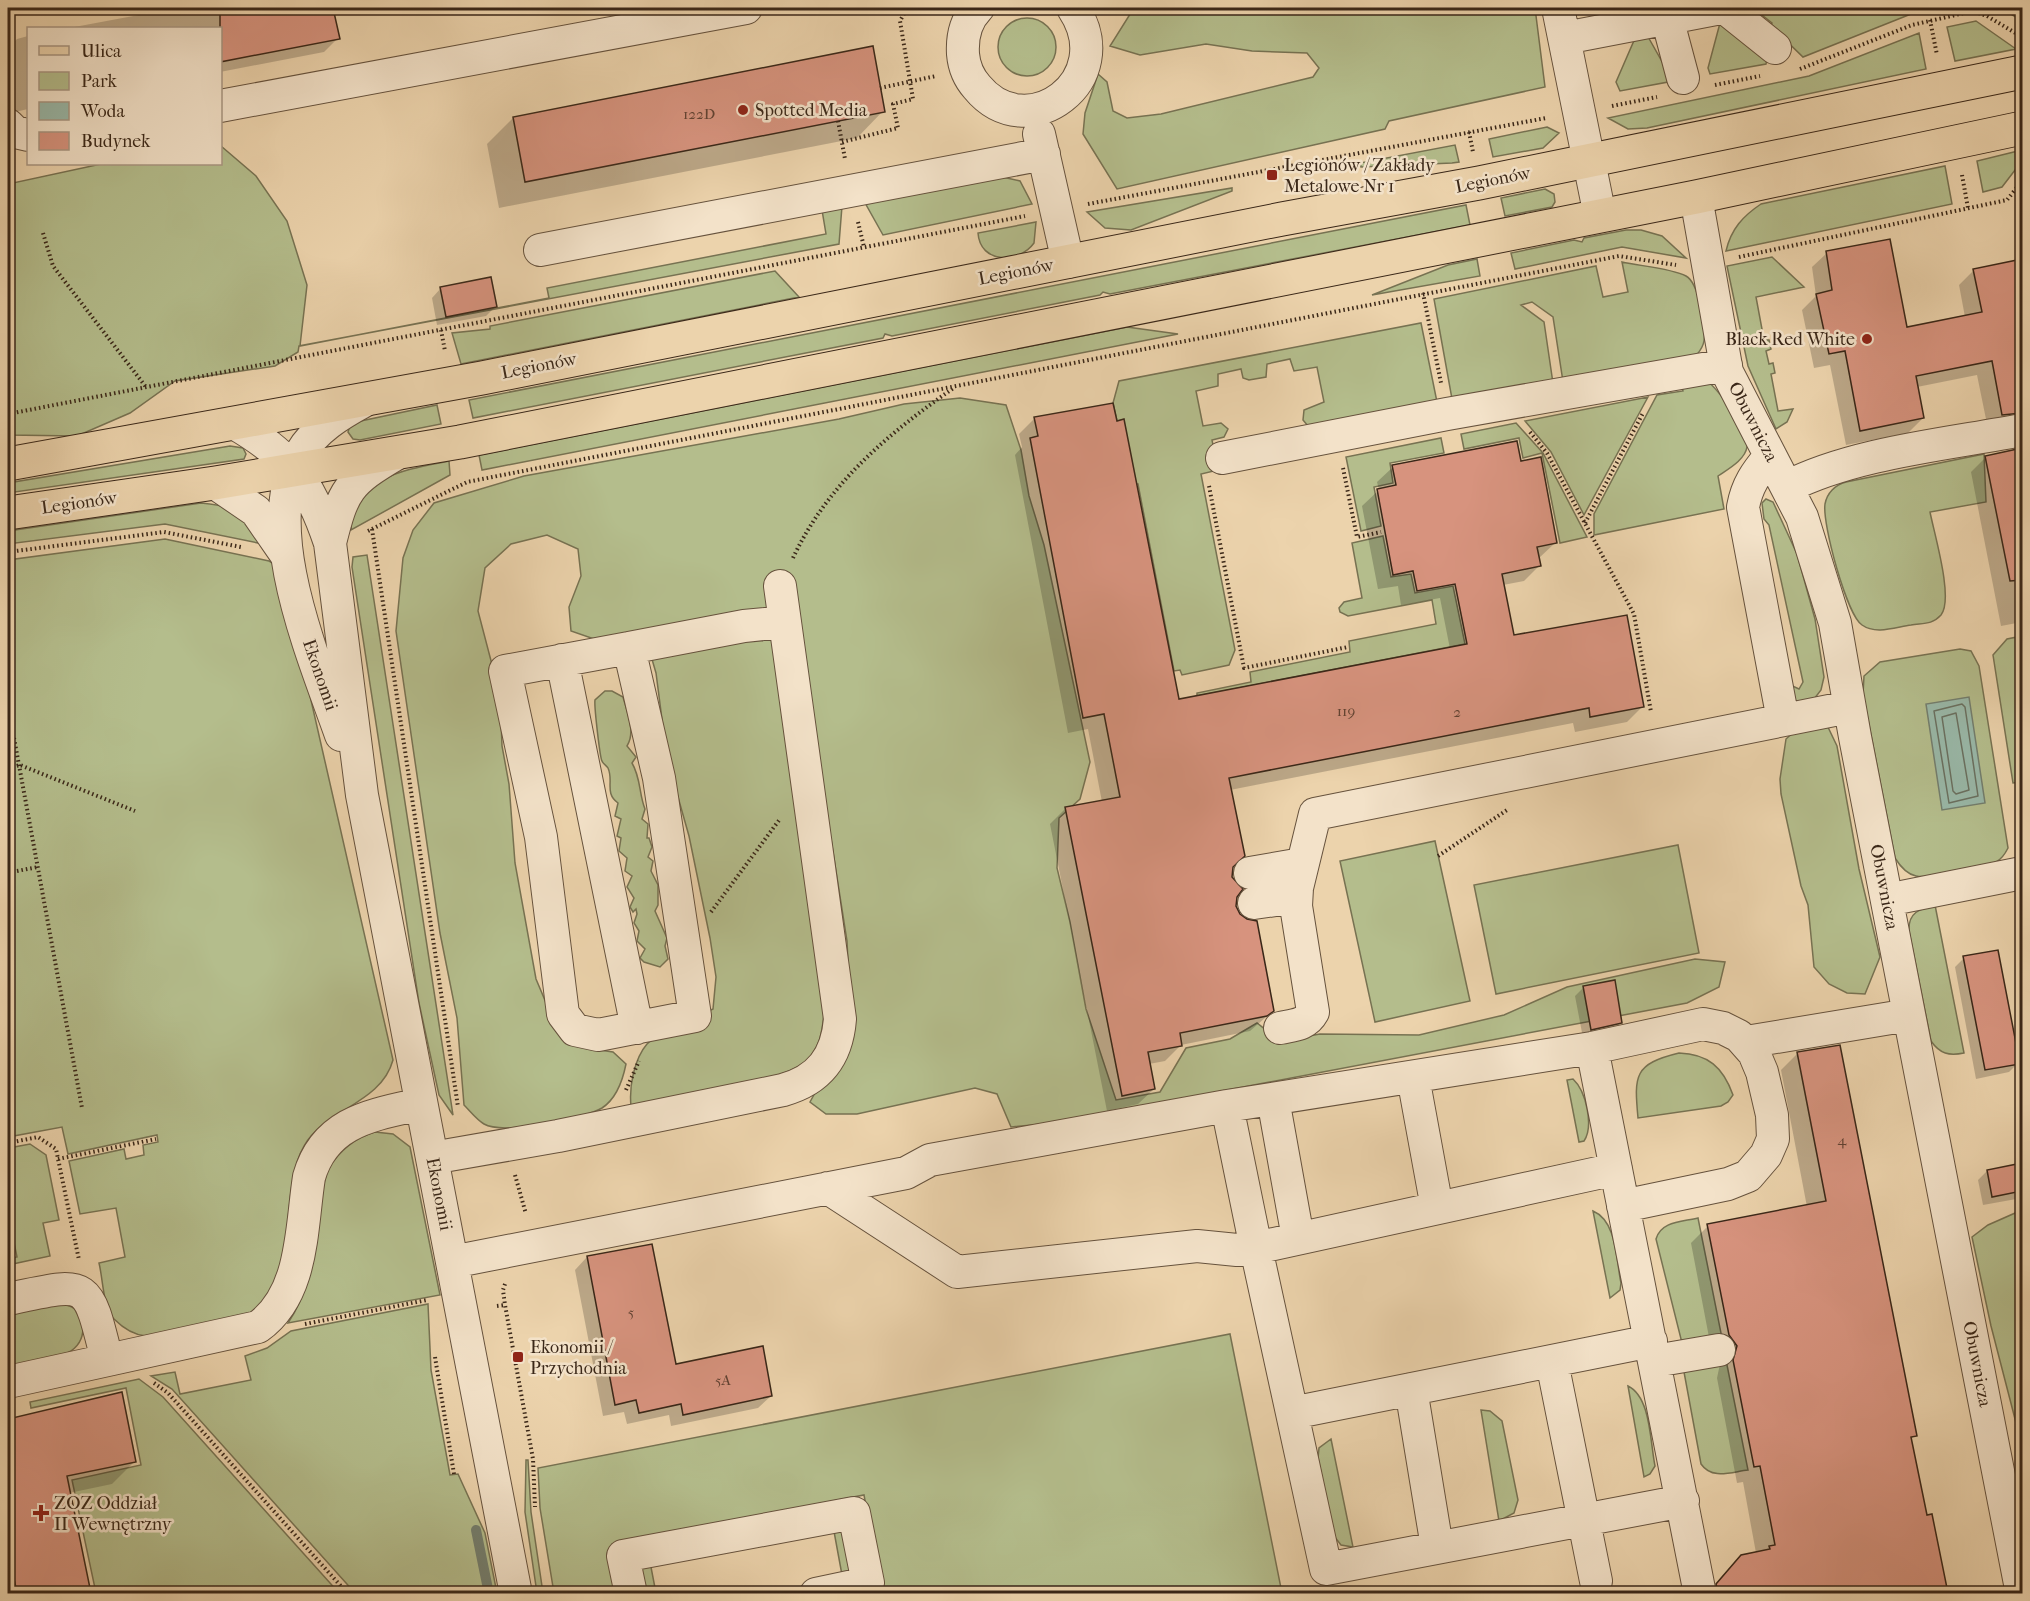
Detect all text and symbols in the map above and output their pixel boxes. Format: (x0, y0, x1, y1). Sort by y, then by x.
legend (27, 27, 222, 165)
text: Ulica (81, 41, 122, 62)
text: Park (81, 71, 118, 92)
place label: Spotted Media (755, 100, 868, 121)
text: Woda (80, 101, 125, 122)
marker: Spotted Media (736, 103, 750, 117)
house number: 122D (683, 105, 715, 123)
text: Budynek (81, 131, 151, 152)
place label: Legionów / Zakłady Metalowe Nr 1 (1284, 155, 1436, 197)
street label: Legionów (1454, 162, 1533, 198)
marker: Legionów / Zakłady Metalowe Nr 1 (1265, 168, 1279, 182)
street label: Legionów (977, 254, 1056, 290)
place label: Black Red White (1725, 329, 1855, 350)
marker: Black Red White (1860, 332, 1874, 346)
street label: Legionów (500, 348, 579, 384)
street label: Obuwnicza (1724, 379, 1782, 466)
street label: Legionów (40, 487, 119, 519)
street label: Ekonomii (298, 637, 342, 714)
house number: 119 (1337, 702, 1355, 720)
house number: 2 (1453, 703, 1461, 721)
street label: Obuwnicza (1865, 842, 1903, 932)
house number: 4 (1838, 1131, 1848, 1149)
street label: Ekonomii (422, 1156, 456, 1233)
house number: 5 (628, 1303, 634, 1321)
street label: Obuwnicza (1958, 1319, 1996, 1409)
place label: Ekonomii / Przychodnia (530, 1337, 627, 1379)
marker: Ekonomii / Przychodnia (511, 1350, 525, 1364)
house number: 5A (715, 1371, 731, 1389)
place label: ZOZ Oddział II Wewnętrzny (54, 1493, 173, 1535)
marker: ZOZ Oddział II Wewnętrzny (32, 1504, 50, 1522)

